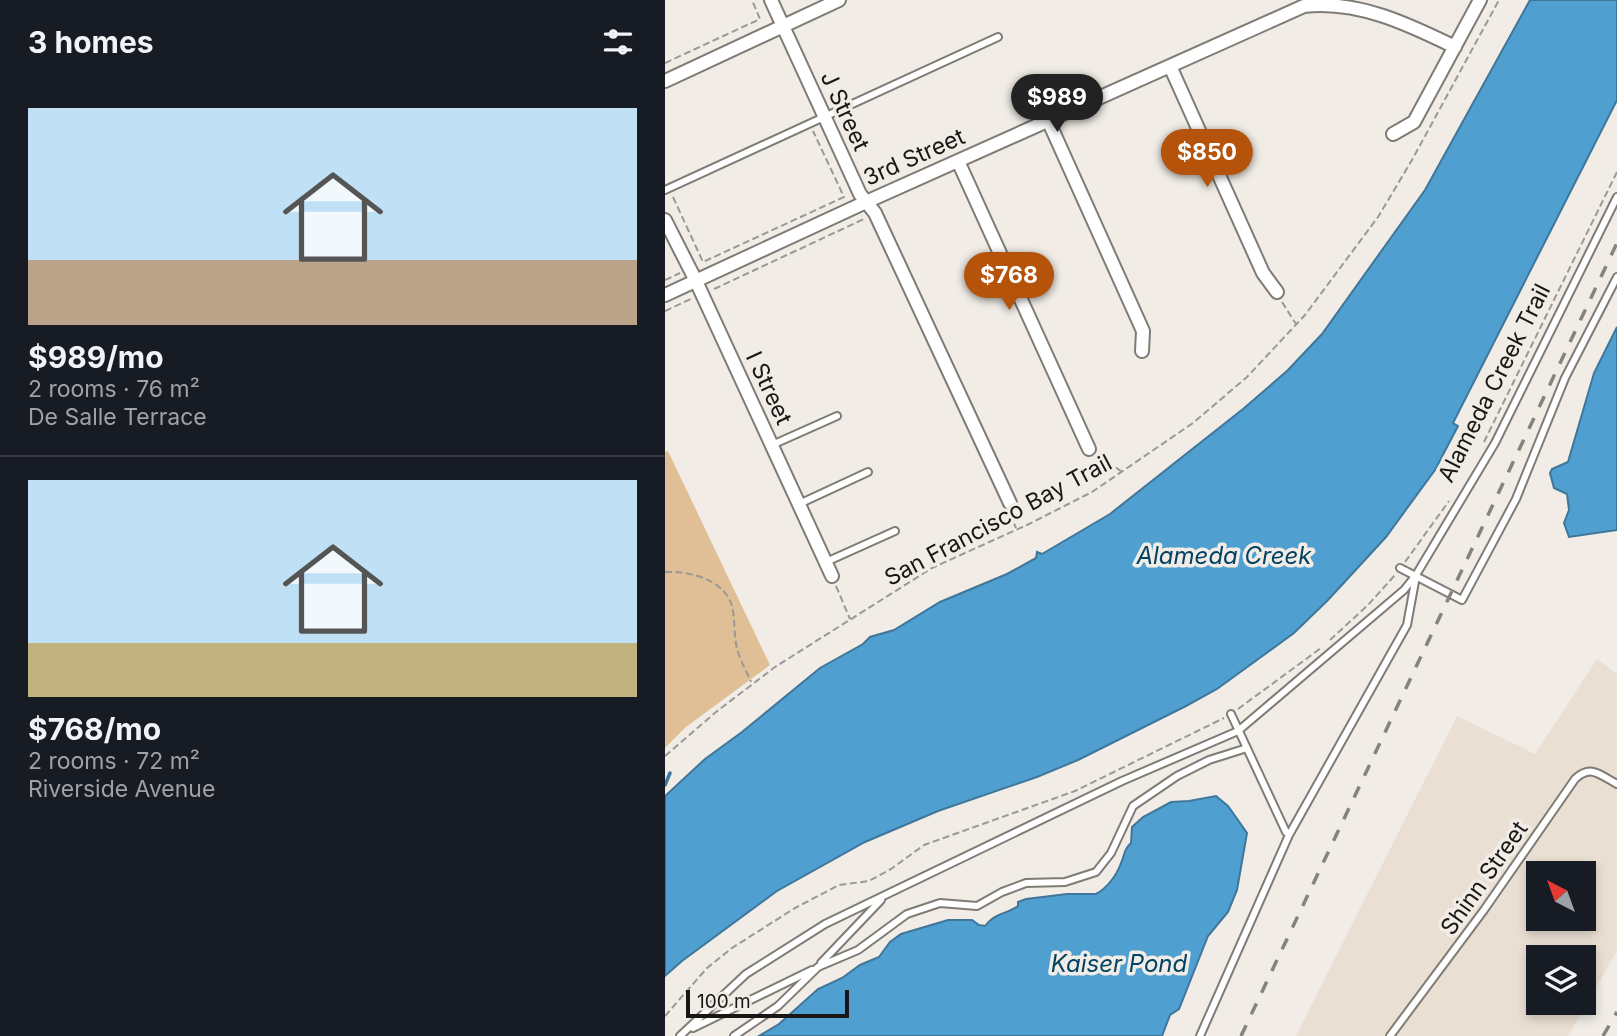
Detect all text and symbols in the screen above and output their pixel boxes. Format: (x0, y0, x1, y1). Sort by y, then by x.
icon: filters (599, 23, 637, 61)
text: 3 homes (28, 24, 154, 60)
street label: J Street (814, 67, 876, 156)
pin: $989 (1016, 74, 1098, 134)
text: $989 (1027, 83, 1087, 111)
street label: 3rd Street (859, 122, 969, 192)
pin: $850 (1166, 130, 1248, 189)
text: $850 (1177, 138, 1237, 166)
icon: home (270, 154, 396, 280)
pin: $768 (968, 252, 1050, 312)
text: $768 (980, 261, 1038, 289)
street label: Alameda Creek Trail (1432, 279, 1556, 487)
text: $989/mo (28, 339, 164, 375)
street label: I Street (740, 347, 798, 429)
text: 2 rooms · 76 m² (28, 375, 200, 403)
text: De Salle Terrace (28, 403, 207, 431)
street label: San Francisco Bay Trail (880, 448, 1116, 592)
icon: home (270, 526, 396, 652)
water label: Alameda Creek (1135, 541, 1312, 570)
text: $768/mo (28, 711, 161, 747)
text: 2 rooms · 72 m² (28, 747, 200, 775)
text: Riverside Avenue (28, 775, 215, 803)
street label: Shinn Street (1435, 815, 1534, 940)
north arrow (1526, 861, 1596, 931)
map controls (1526, 861, 1596, 1015)
button: layers (1526, 945, 1596, 1015)
water label: Kaiser Pond (1051, 949, 1188, 978)
scale bar (686, 987, 849, 1019)
text: 100 m (697, 990, 751, 1013)

